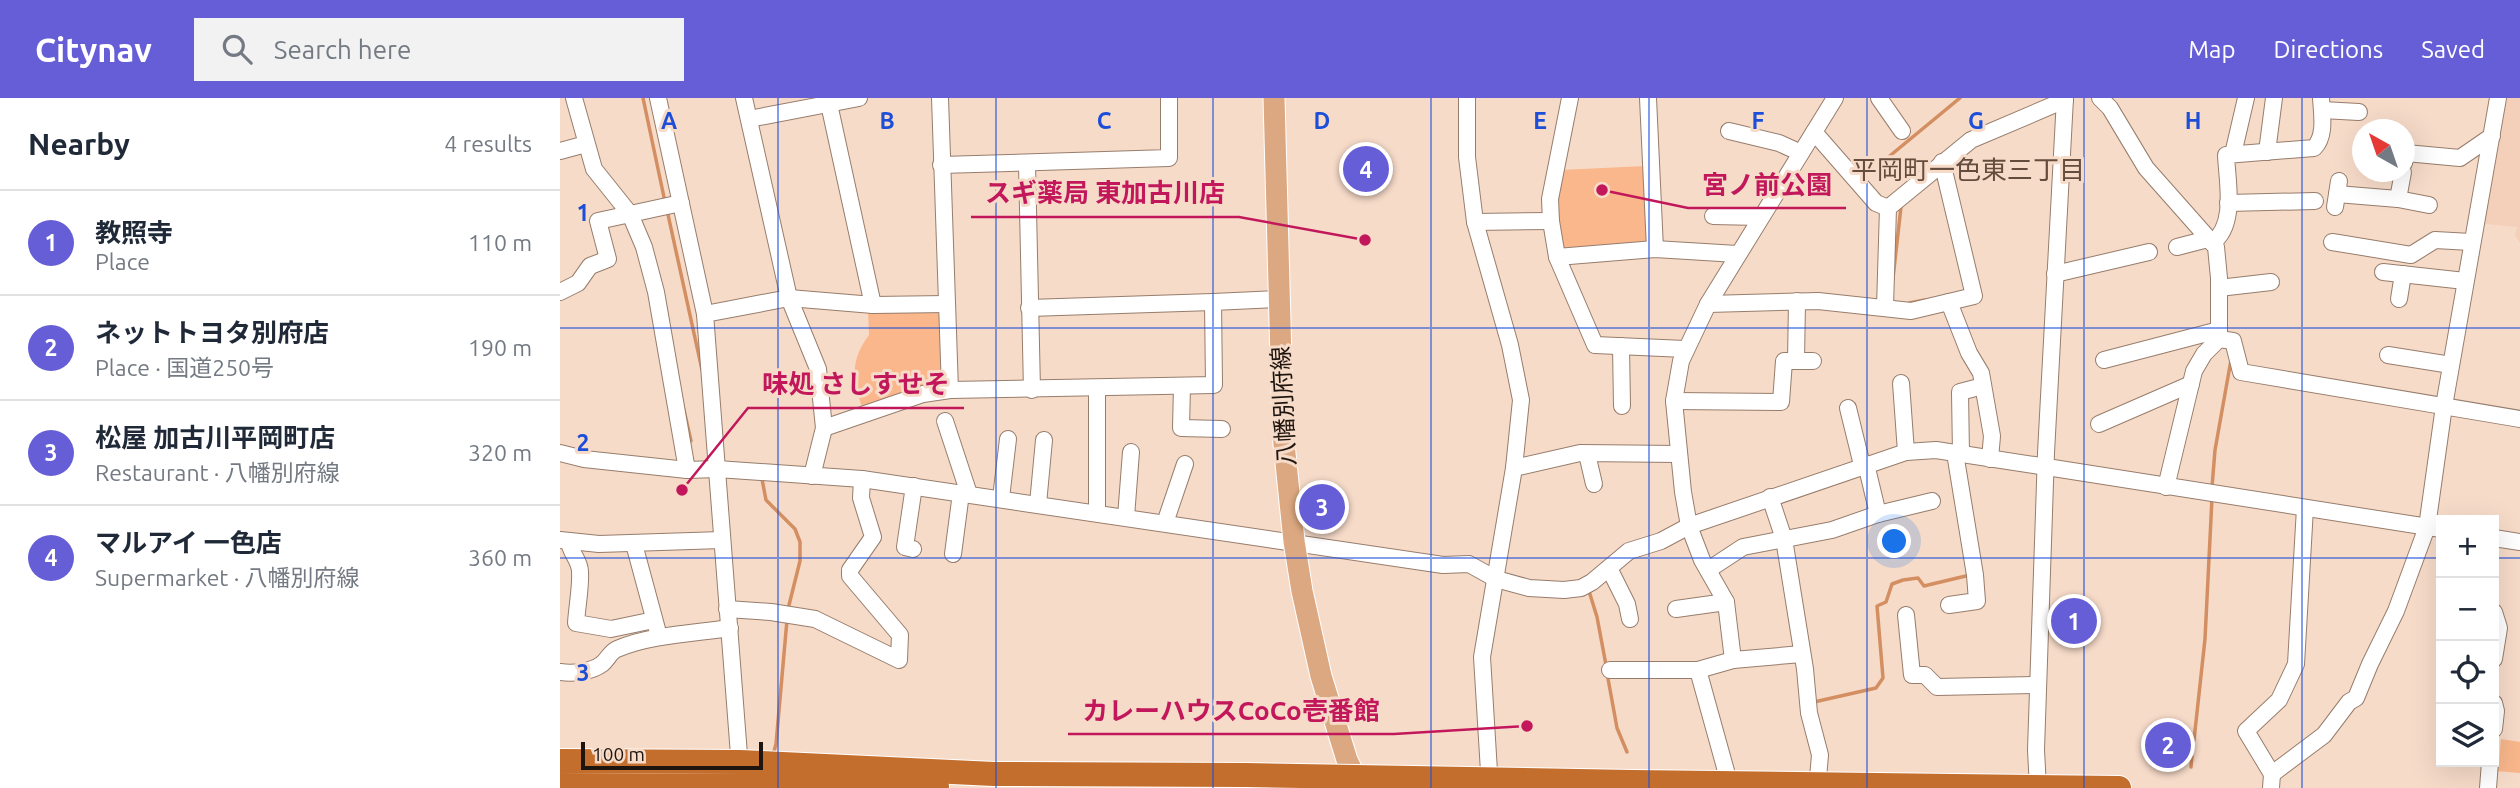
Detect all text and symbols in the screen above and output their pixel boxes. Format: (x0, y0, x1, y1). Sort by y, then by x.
search box (194, 18, 684, 81)
icon: search (218, 30, 256, 68)
text: Citynav (35, 31, 152, 68)
text: Search here (274, 35, 411, 64)
text: Map (2188, 36, 2235, 63)
text: Directions (2273, 36, 2383, 63)
text: Saved (2421, 36, 2485, 63)
text: A (661, 108, 677, 133)
text: B (879, 108, 895, 133)
text: C (1097, 108, 1112, 133)
text: D (1314, 108, 1330, 133)
text: E (1533, 108, 1547, 133)
text: F (1752, 108, 1765, 133)
text: G (1968, 108, 1984, 133)
text: H (2185, 108, 2201, 133)
north arrow (2352, 119, 2415, 182)
text: Nearby (28, 127, 130, 161)
text: 4 results (444, 131, 532, 156)
pin: 4 (1343, 143, 1389, 195)
district label: 平岡町一色東三丁目 (1851, 155, 2085, 184)
callout: 宮ノ前公園 (1688, 161, 1846, 208)
callout: スギ薬局 東加古川店 (971, 170, 1239, 217)
text: 宮ノ前公園 (1702, 170, 1832, 199)
text: スギ薬局 東加古川店 (985, 178, 1225, 207)
text: 1 (577, 200, 589, 225)
text: 教照寺 (95, 218, 173, 247)
text: 1 (45, 230, 57, 255)
text: 110 m (468, 230, 532, 255)
text: Place (95, 249, 150, 274)
text: ネットトヨタ別府店 (95, 318, 329, 347)
text: 2 (45, 335, 57, 360)
text: 190 m (468, 335, 532, 360)
street label: 八幡別府線 (1267, 345, 1300, 467)
text: Place · 国道250号 (95, 355, 274, 380)
callout: 味処 さしすせそ (748, 361, 964, 408)
text: 味処 さしすせそ (762, 369, 950, 398)
text: 松屋 加古川平岡町店 (95, 423, 335, 452)
text: 2 (577, 430, 589, 455)
text: 3 (45, 440, 57, 465)
text: 320 m (468, 440, 532, 465)
text: Restaurant · 八幡別府線 (95, 460, 340, 485)
pin: 3 (1299, 481, 1345, 533)
map controls (2436, 515, 2499, 767)
button: + (2436, 515, 2499, 578)
your location (1877, 524, 1911, 558)
text: マルアイ 一色店 (95, 528, 282, 557)
text: 4 (45, 545, 57, 570)
text: 360 m (468, 545, 532, 570)
text: Supermarket · 八幡別府線 (95, 565, 360, 590)
button: − (2436, 578, 2499, 641)
pin: 1 (2051, 595, 2097, 647)
button: locate (2436, 641, 2499, 704)
text: 3 (577, 660, 589, 685)
callout: カレーハウスCoCo壱番館 (1068, 687, 1394, 734)
text: カレーハウスCoCo壱番館 (1082, 696, 1380, 725)
button: layers (2436, 704, 2499, 767)
pin: 2 (2145, 719, 2191, 771)
scale bar (581, 739, 763, 771)
text: 100 m (592, 743, 645, 765)

